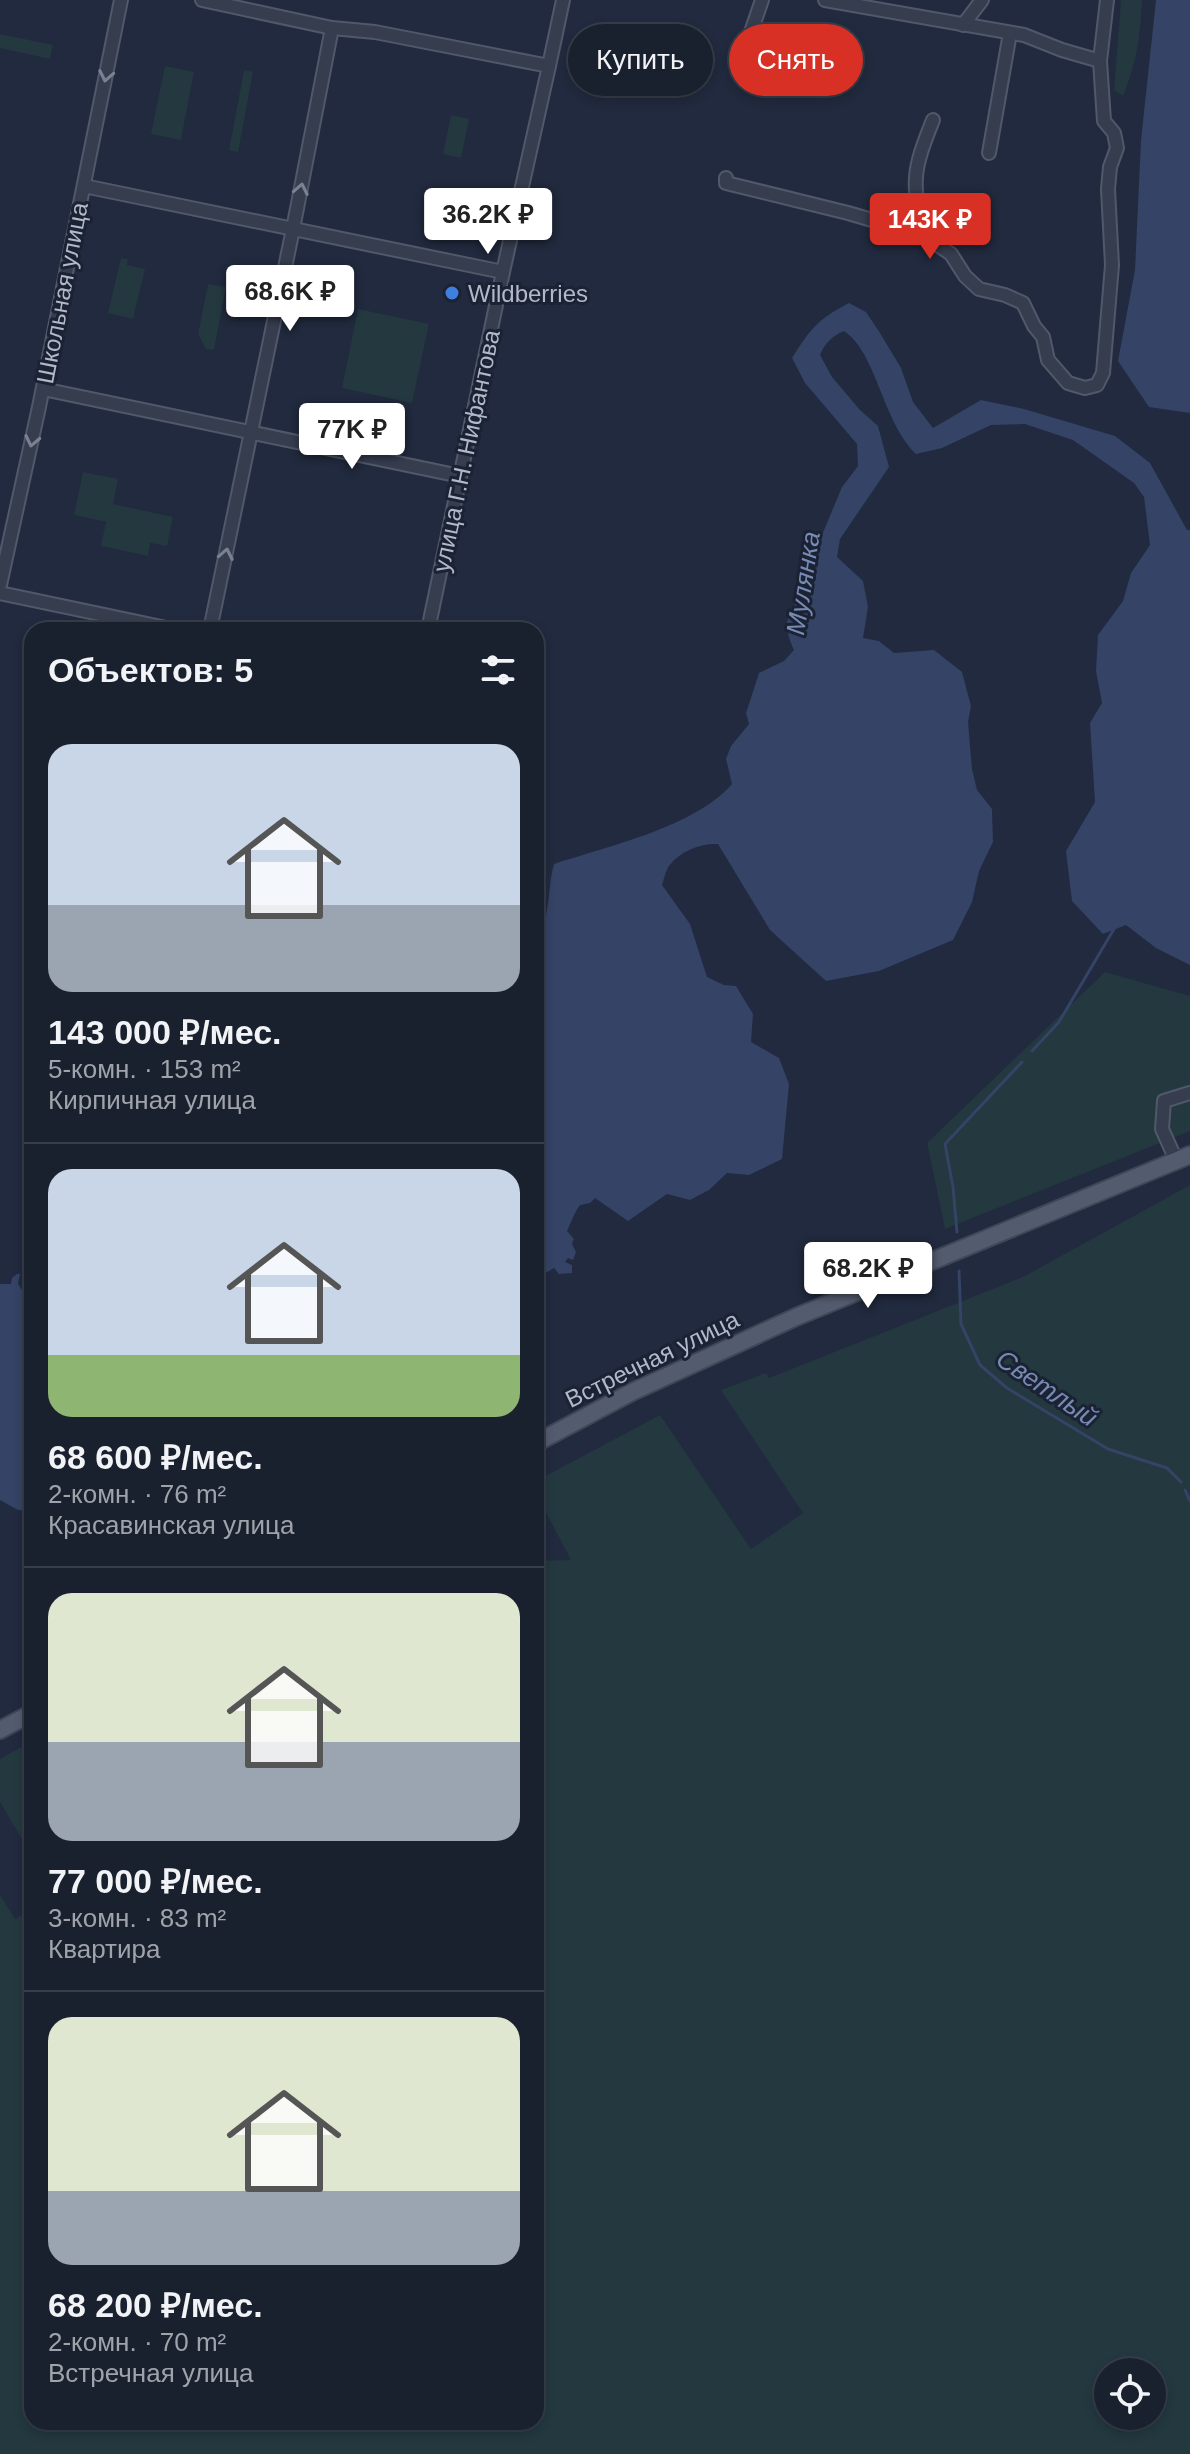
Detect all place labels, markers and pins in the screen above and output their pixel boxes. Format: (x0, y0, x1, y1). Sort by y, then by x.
pin: 36.2K ₽ (414, 188, 562, 256)
pin: 143K ₽ (865, 193, 995, 261)
pin: 68.6K ₽ (216, 265, 364, 333)
place label: Wildberries (468, 280, 588, 307)
marker: Wildberries (443, 284, 461, 302)
pin: 77K ₽ (296, 403, 408, 471)
pin: 68.2K ₽ (794, 1242, 942, 1310)

